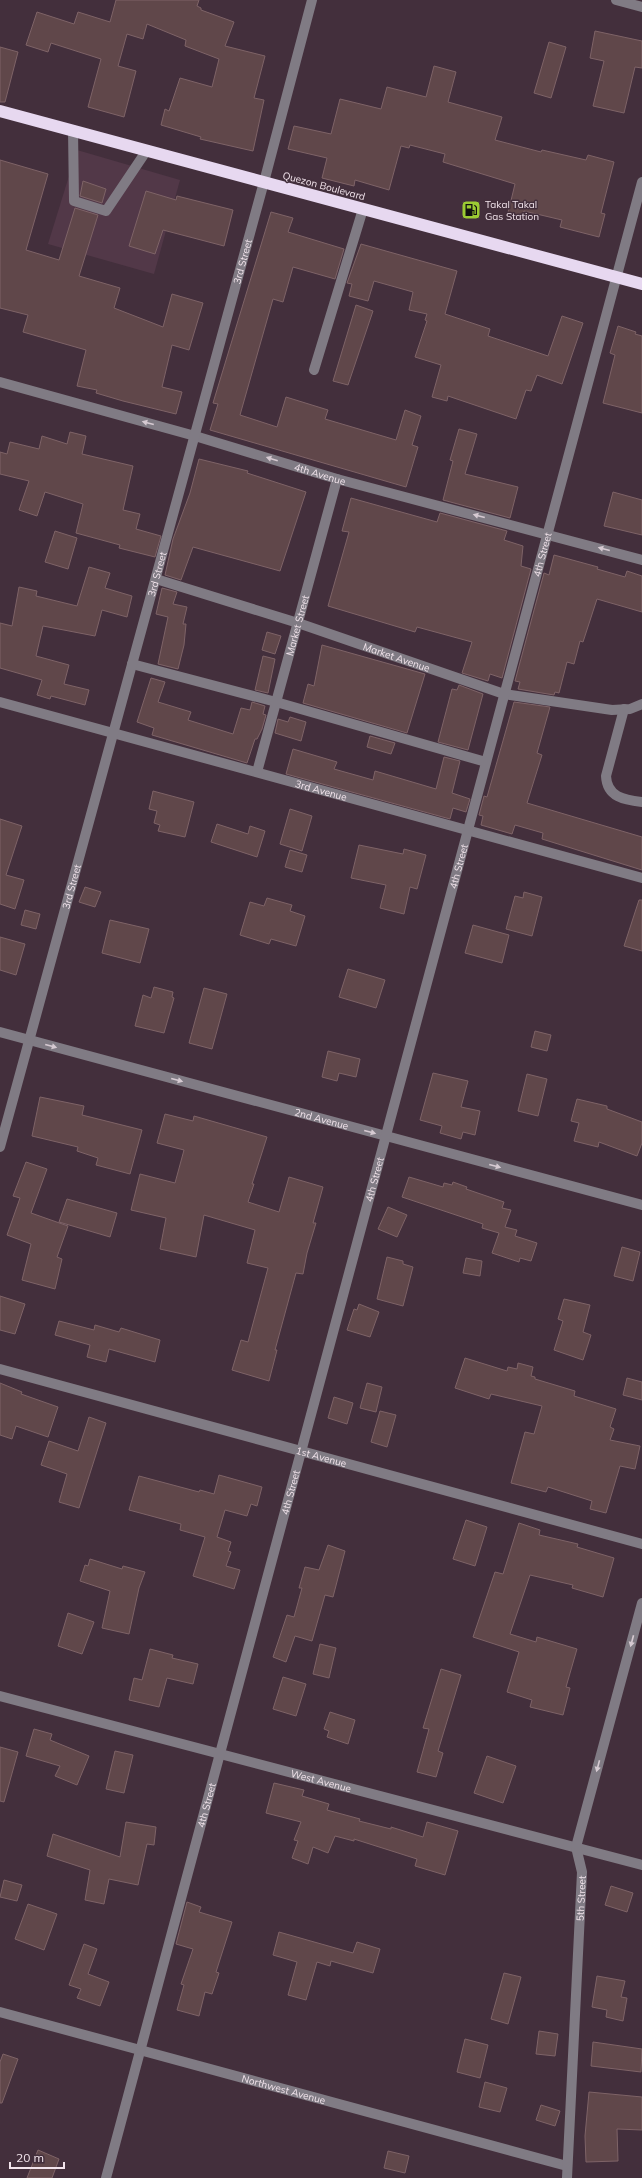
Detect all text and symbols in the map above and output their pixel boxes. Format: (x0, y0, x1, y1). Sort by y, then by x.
street label: Quezon Boulevard (281, 169, 367, 203)
place label: Takal Takal Gas Station (485, 198, 539, 223)
fuel station icon: Takal Takal Gas Station (460, 199, 482, 221)
street label: 3rd Street (230, 237, 255, 285)
one-way arrow (141, 420, 153, 426)
one-way arrow (266, 456, 278, 462)
street label: 4th Avenue (293, 460, 347, 488)
one-way arrow (473, 513, 485, 519)
street label: 4th Street (530, 530, 554, 578)
one-way arrow (598, 546, 610, 552)
street label: 3rd Street (144, 550, 169, 598)
street label: Market Street (283, 593, 312, 657)
street label: Market Avenue (362, 639, 432, 675)
street label: 3rd Avenue (294, 777, 348, 803)
street label: 4th Street (446, 842, 471, 890)
street label: 3rd Street (59, 862, 84, 910)
one-way arrow (45, 1043, 57, 1049)
one-way arrow (171, 1077, 183, 1083)
street label: 2nd Avenue (293, 1105, 350, 1132)
one-way arrow (364, 1129, 376, 1135)
street label: 4th Street (362, 1155, 386, 1203)
one-way arrow (490, 1163, 502, 1169)
street label: 1st Avenue (295, 1443, 348, 1470)
street label: 4th Street (278, 1468, 302, 1516)
one-way arrow (629, 1635, 635, 1647)
one-way arrow (595, 1760, 601, 1772)
street label: West Avenue (289, 1766, 353, 1795)
street label: 4th Street (194, 1781, 218, 1829)
street label: 5th Street (573, 1875, 588, 1921)
street label: Northwest Avenue (240, 2071, 327, 2107)
scale bar (10, 2144, 64, 2170)
text: 20 m (16, 2150, 44, 2165)

